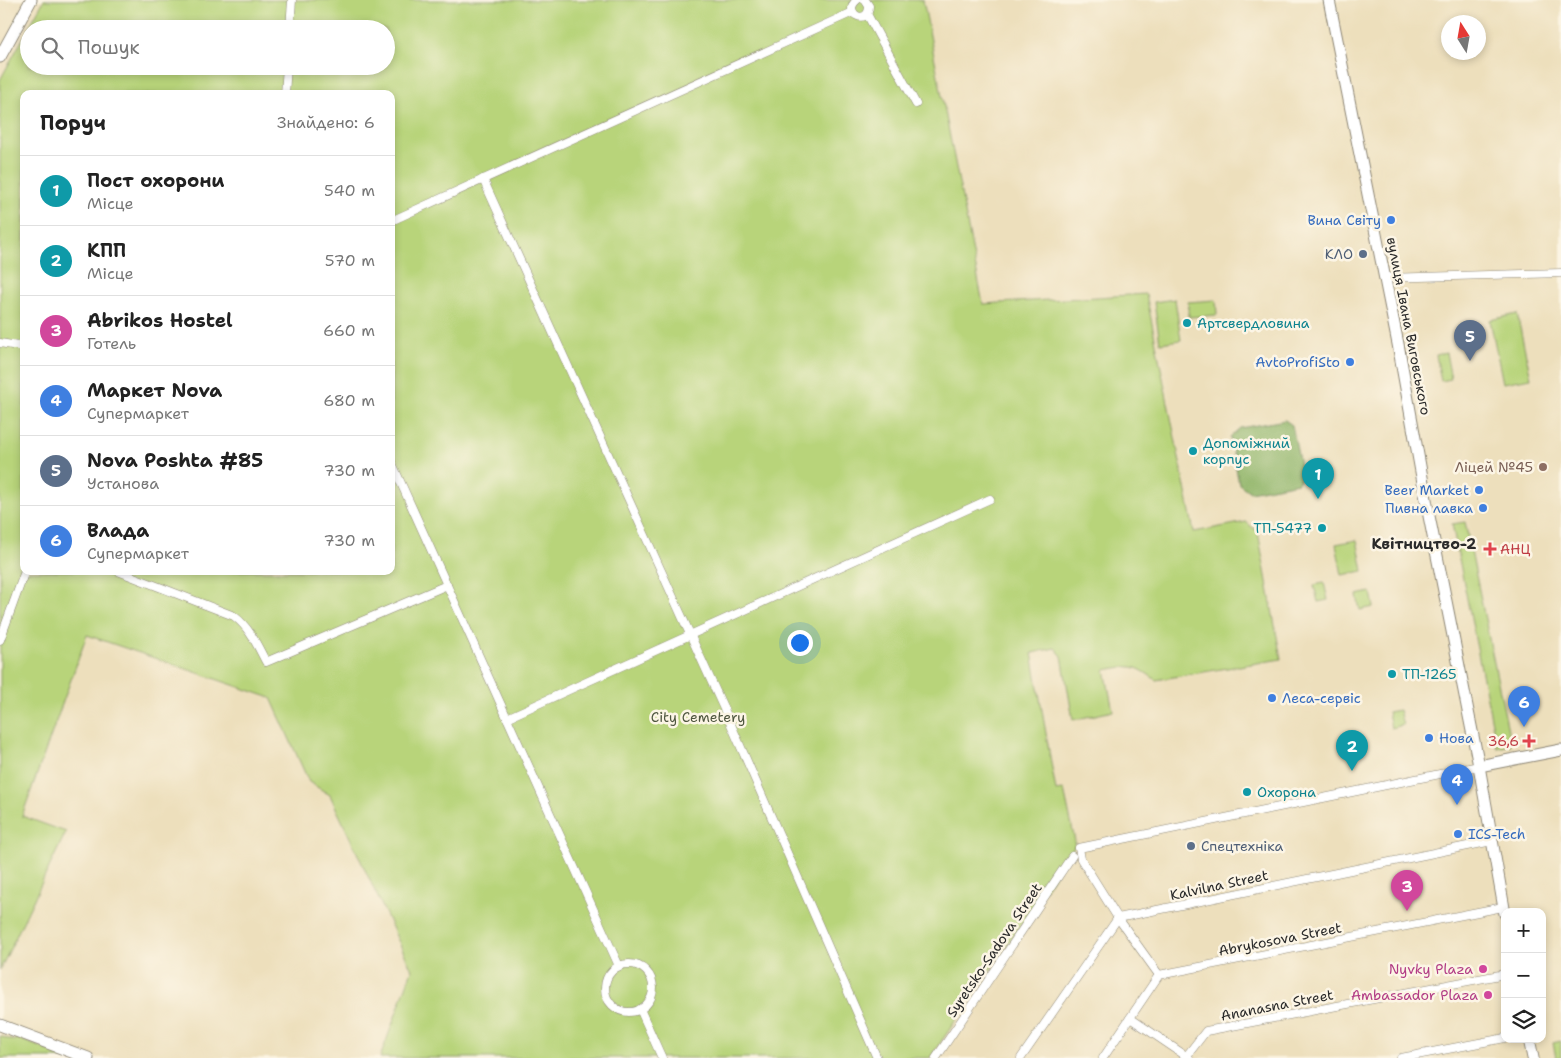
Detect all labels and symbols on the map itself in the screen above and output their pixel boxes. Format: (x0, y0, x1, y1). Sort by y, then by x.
north arrow (1441, 15, 1486, 60)
place label: Вина Світу (1307, 211, 1381, 229)
marker: Вина Світу (1385, 214, 1397, 226)
street label: вулиця Івана Виговського (1383, 236, 1435, 416)
place label: КЛО (1325, 245, 1353, 263)
marker: КЛО (1357, 248, 1369, 260)
place label: Артсвердловина (1197, 314, 1310, 332)
marker: Артсвердловина (1181, 317, 1193, 329)
pin: 5 (1454, 320, 1486, 361)
place label: AvtoProfiSto (1255, 353, 1340, 371)
marker: AvtoProfiSto (1344, 356, 1356, 368)
place label: Допоміжний корпус (1203, 434, 1290, 468)
marker: Допоміжний корпус (1187, 445, 1199, 457)
pin: 1 (1302, 458, 1334, 499)
place label: Ліцей №45 (1455, 458, 1533, 476)
marker: Ліцей №45 (1537, 461, 1549, 473)
place label: Beer Market (1385, 481, 1469, 499)
marker: Beer Market (1473, 484, 1485, 496)
place label: Пивна лавка (1385, 499, 1473, 517)
marker: Пивна лавка (1477, 502, 1489, 514)
place label: ТП-5477 (1253, 519, 1312, 537)
marker: ТП-5477 (1316, 522, 1328, 534)
district label: Квітництво-2 (1371, 534, 1477, 554)
place label: АНЦ (1500, 540, 1530, 558)
marker: АНЦ (1484, 543, 1496, 555)
your location (787, 630, 813, 656)
place label: ТП-1265 (1402, 665, 1457, 683)
marker: ТП-1265 (1386, 668, 1398, 680)
pin: 6 (1508, 686, 1540, 727)
place label: Леса-сервіс (1282, 689, 1361, 707)
marker: Леса-сервіс (1266, 692, 1278, 704)
park label: City Cemetery (651, 708, 745, 726)
place label: Нова (1439, 729, 1474, 747)
pin: 2 (1336, 730, 1368, 771)
marker: Нова (1423, 732, 1435, 744)
place label: 36,6 (1488, 732, 1519, 750)
marker: 36,6 (1523, 735, 1535, 747)
pin: 4 (1441, 764, 1473, 805)
place label: Охорона (1257, 783, 1316, 801)
marker: Охорона (1241, 786, 1253, 798)
place label: ICS-Tech (1468, 825, 1526, 843)
marker: ICS-Tech (1452, 828, 1464, 840)
place label: Спецтехніка (1201, 837, 1283, 855)
marker: Спецтехніка (1185, 840, 1197, 852)
street label: Kalvilna Street (1168, 866, 1270, 904)
pin: 3 (1391, 870, 1423, 911)
street label: Syretsko-Sadova Street (942, 880, 1046, 1020)
street label: Abrykosova Street (1217, 918, 1343, 960)
place label: Nyvky Plaza (1389, 960, 1473, 978)
marker: Nyvky Plaza (1477, 963, 1489, 975)
street label: Ananasna Street (1219, 985, 1335, 1025)
place label: Ambassador Plaza (1351, 986, 1478, 1004)
marker: Ambassador Plaza (1482, 989, 1494, 1001)

